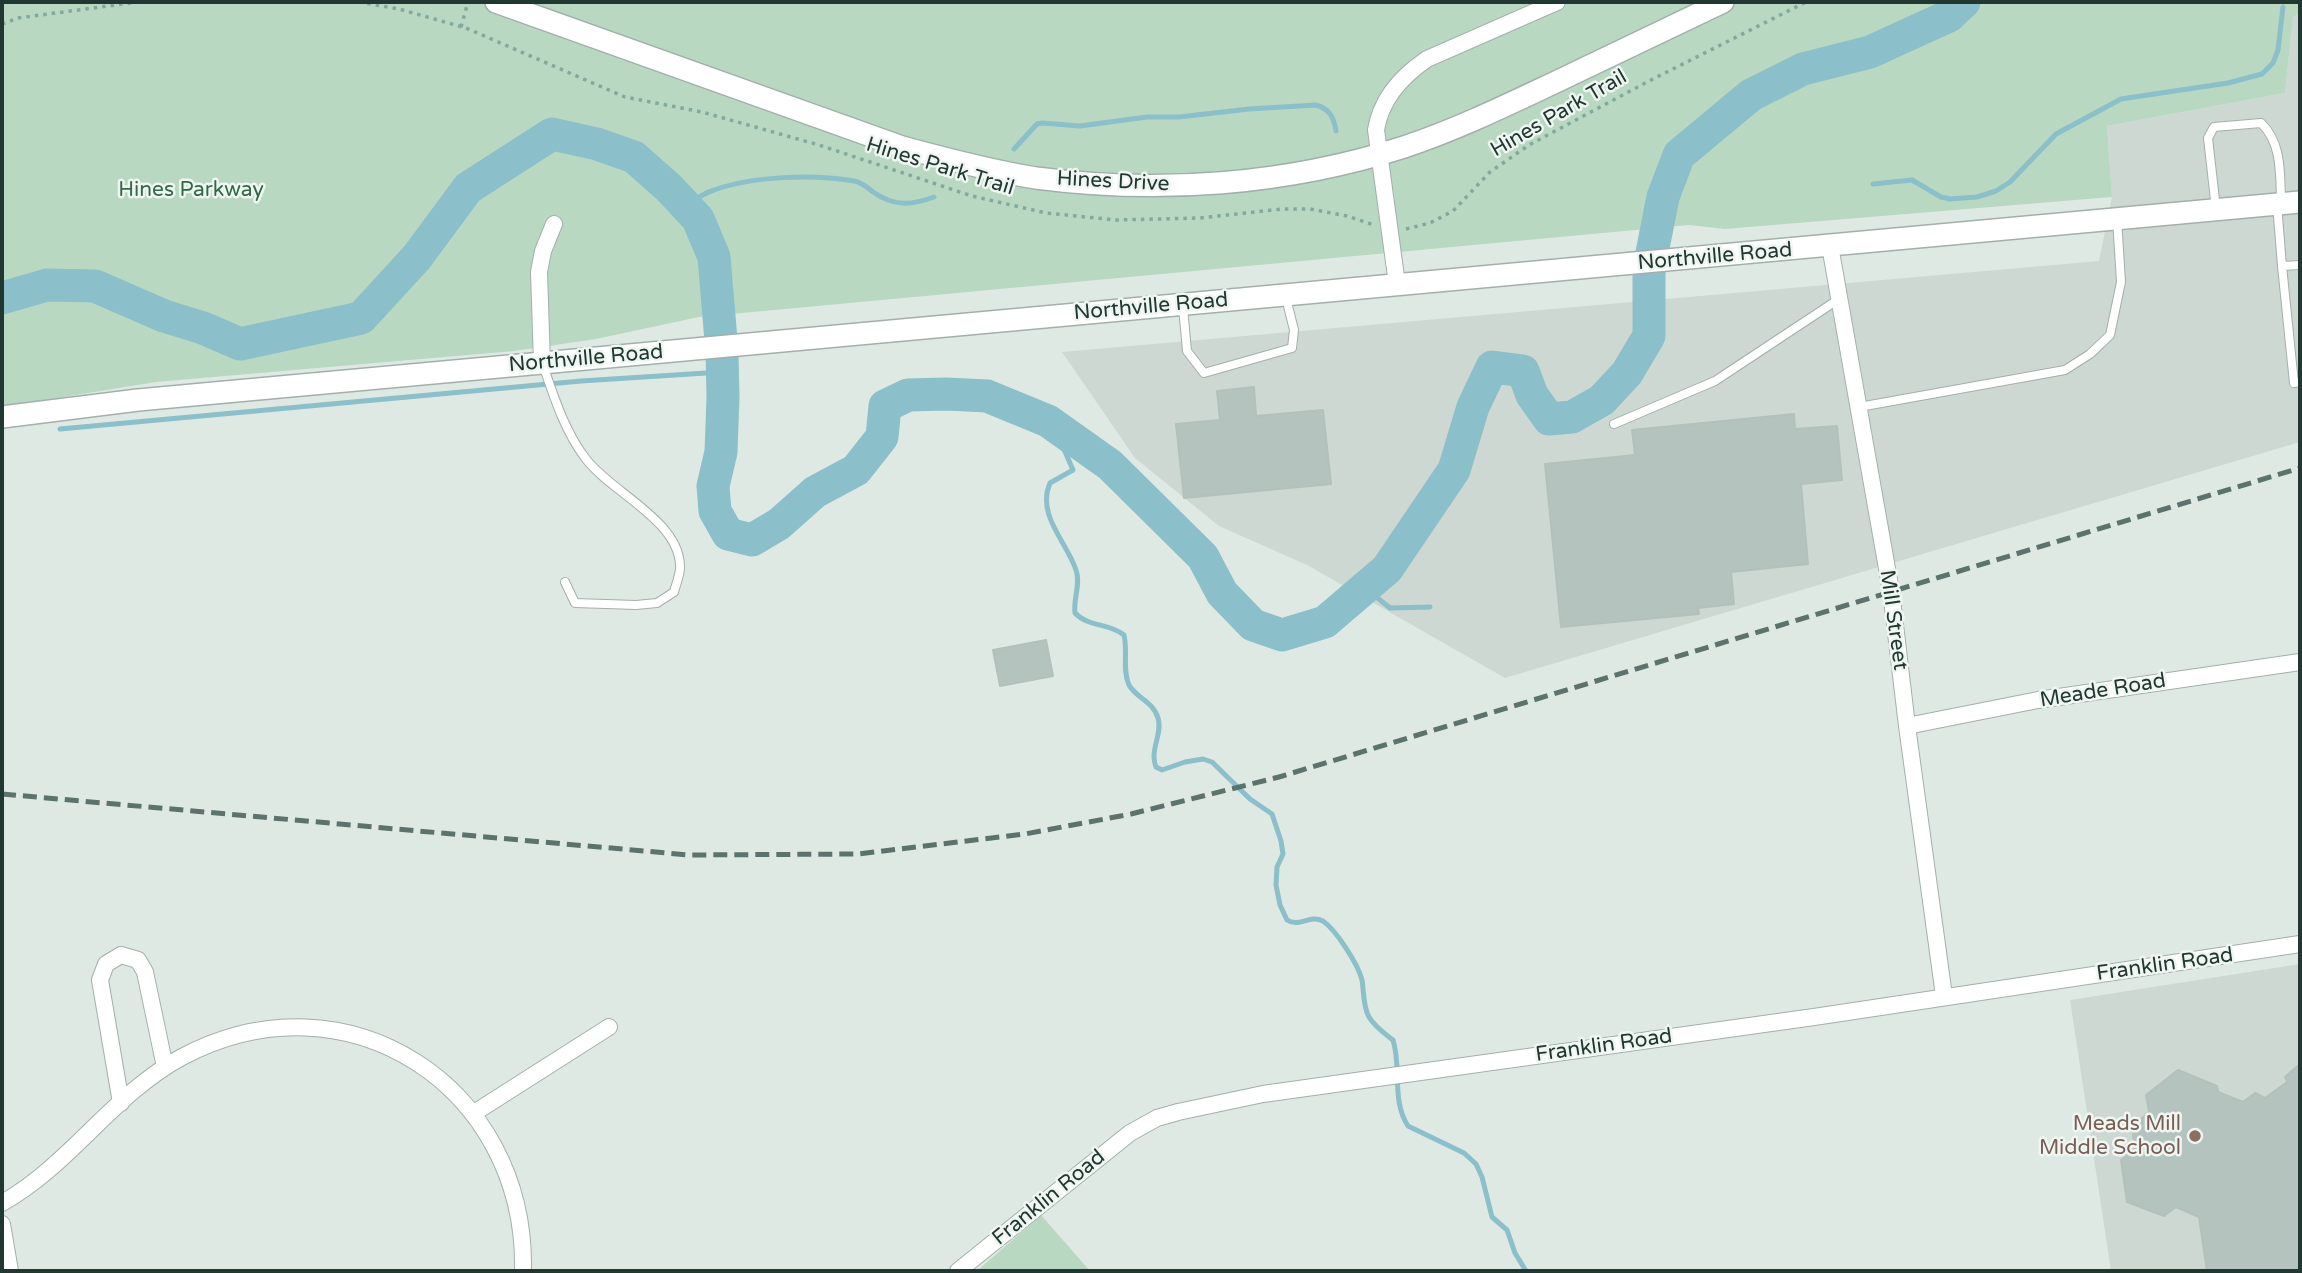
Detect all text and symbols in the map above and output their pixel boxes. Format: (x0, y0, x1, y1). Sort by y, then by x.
street label: Hines Park Trail (1486, 65, 1632, 163)
street label: Hines Park Trail (863, 133, 1017, 201)
street label: Hines Drive (1056, 166, 1170, 198)
park label: Hines Parkway (118, 177, 264, 203)
street label: Northville Road (1637, 238, 1793, 276)
street label: Northville Road (1073, 288, 1229, 326)
street label: Northville Road (508, 340, 664, 378)
street label: Mill Street (1873, 568, 1913, 672)
street label: Meade Road (2038, 669, 2168, 713)
street label: Franklin Road (2095, 943, 2235, 987)
street label: Franklin Road (1534, 1024, 1674, 1068)
place label: Meads Mill Middle School (2039, 1111, 2181, 1161)
marker: Meads Mill Middle School (2187, 1128, 2203, 1144)
street label: Franklin Road (988, 1145, 1110, 1251)

